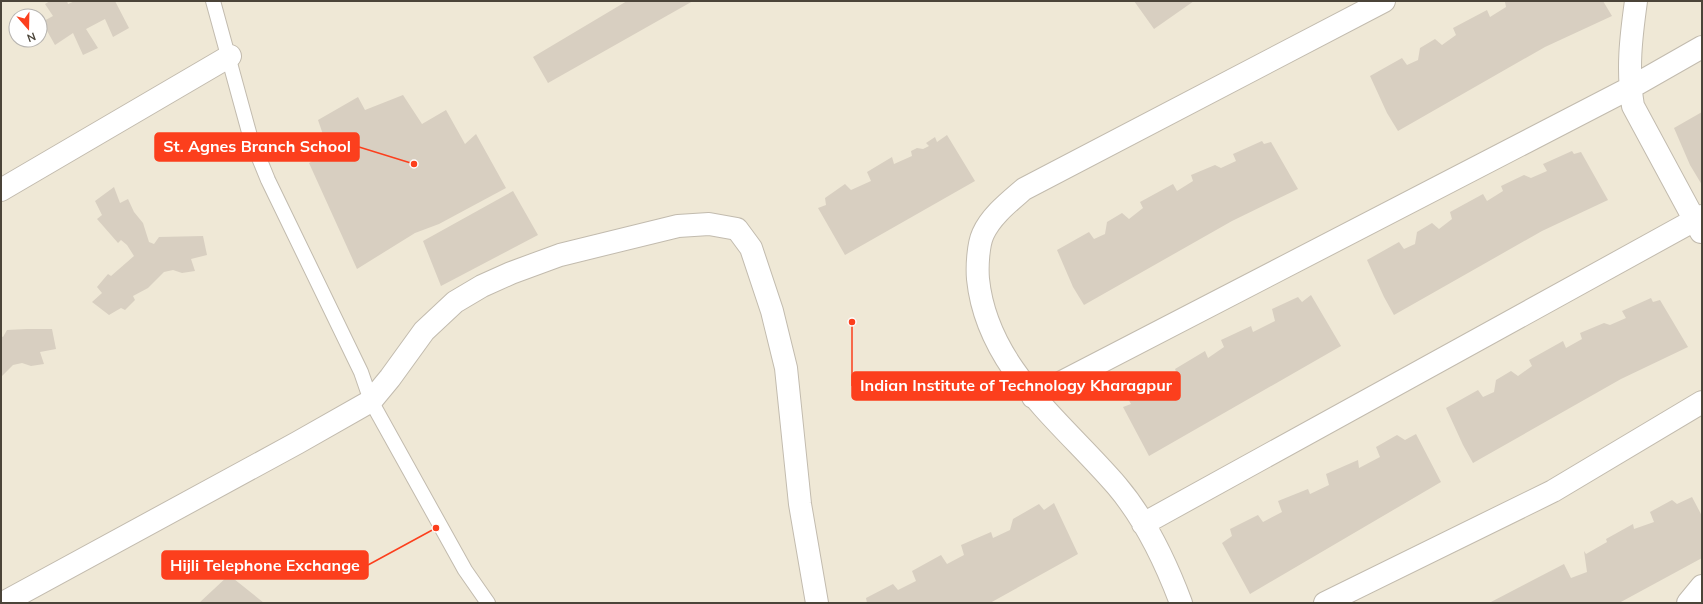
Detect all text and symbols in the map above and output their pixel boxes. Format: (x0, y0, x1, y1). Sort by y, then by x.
north arrow (8, 8, 48, 48)
text: N (25, 29, 38, 45)
callout: St. Agnes Branch School (155, 133, 359, 161)
text: St. Agnes Branch School (163, 136, 351, 156)
callout: Indian Institute of Technology Kharagpur (852, 372, 1180, 400)
text: Indian Institute of Technology Kharagpur (860, 375, 1173, 395)
callout: Hijli Telephone Exchange (162, 551, 368, 579)
text: Hijli Telephone Exchange (170, 555, 360, 575)

